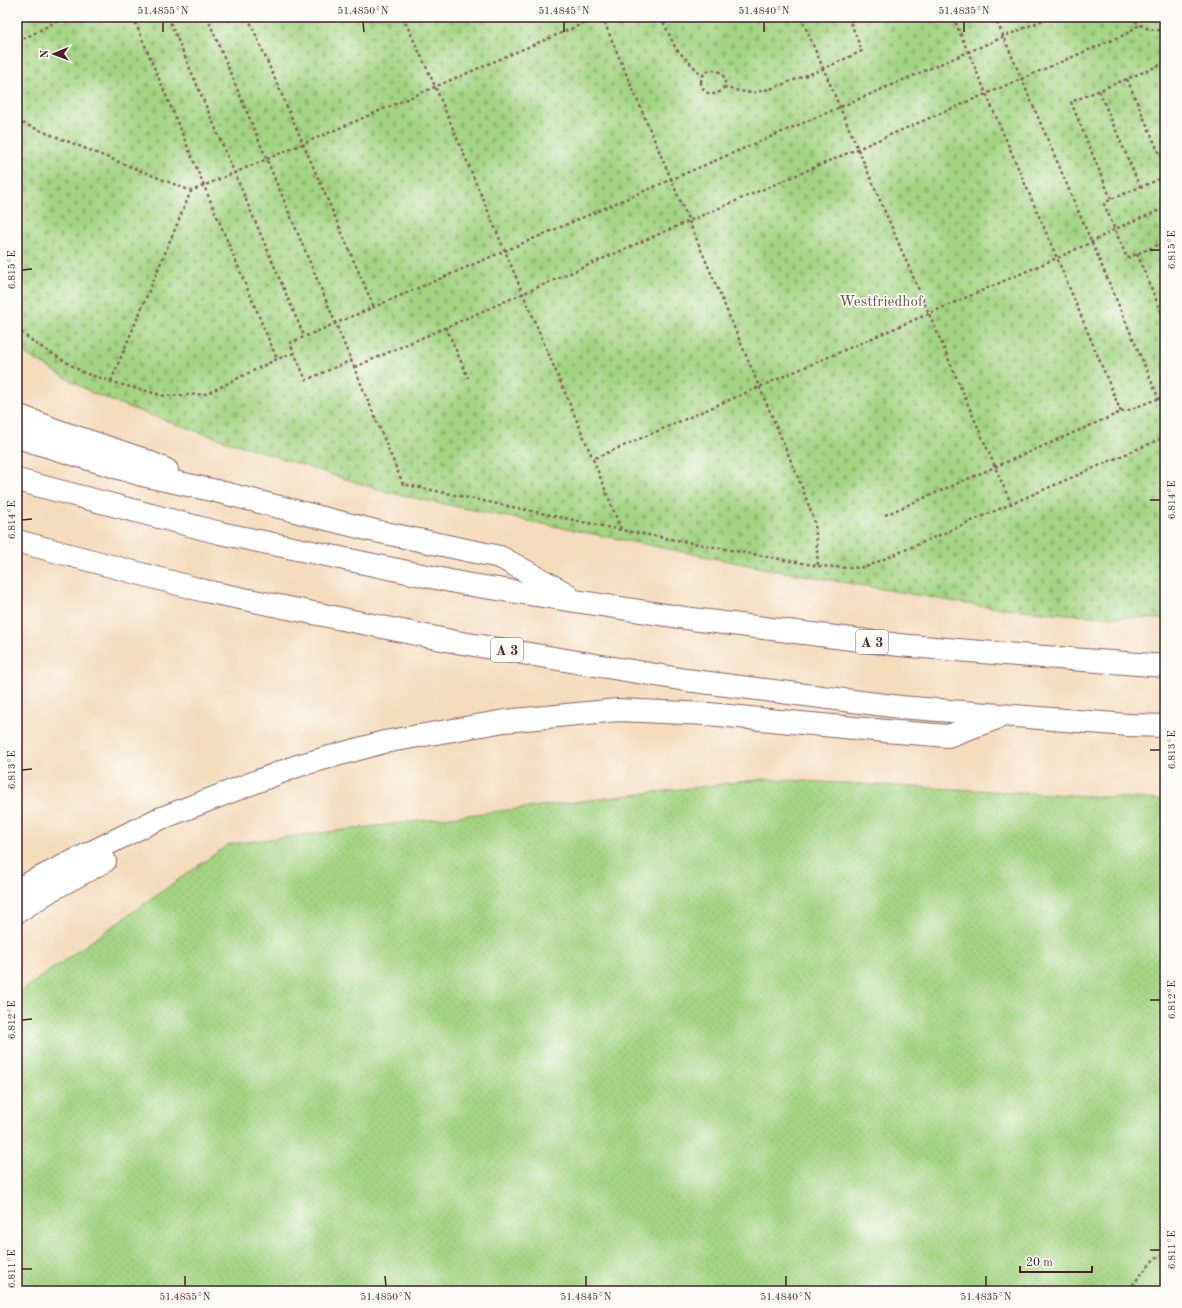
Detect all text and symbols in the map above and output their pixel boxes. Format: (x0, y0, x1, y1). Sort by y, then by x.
text: 51.4855°N (137, 6, 189, 16)
text: 51.4850°N (337, 6, 389, 16)
text: 51.4845°N (538, 6, 590, 16)
text: 51.4840°N (738, 6, 790, 16)
text: 51.4835°N (938, 6, 990, 16)
north arrow (34, 34, 74, 74)
text: N (40, 49, 51, 58)
text: 6.815°E (1167, 231, 1177, 269)
text: 6.815°E (7, 251, 17, 289)
park label: Westfriedhof (839, 295, 924, 310)
text: 6.814°E (1167, 481, 1177, 519)
text: 6.814°E (7, 501, 17, 539)
road number: A 3 (856, 630, 888, 654)
road number: A 3 (491, 638, 523, 662)
text: 6.813°E (1167, 731, 1177, 769)
text: 6.813°E (7, 751, 17, 789)
text: 6.812°E (1167, 981, 1177, 1019)
text: 6.812°E (7, 1001, 17, 1039)
text: 6.811°E (1167, 1231, 1177, 1269)
scale bar (1020, 1248, 1092, 1274)
text: 6.811°E (7, 1250, 17, 1288)
text: 20 m (1026, 1257, 1053, 1269)
text: 51.4855°N (159, 1292, 211, 1302)
text: 51.4850°N (360, 1292, 412, 1302)
text: 51.4845°N (560, 1292, 612, 1302)
text: 51.4840°N (760, 1292, 812, 1302)
text: 51.4835°N (960, 1292, 1012, 1302)

